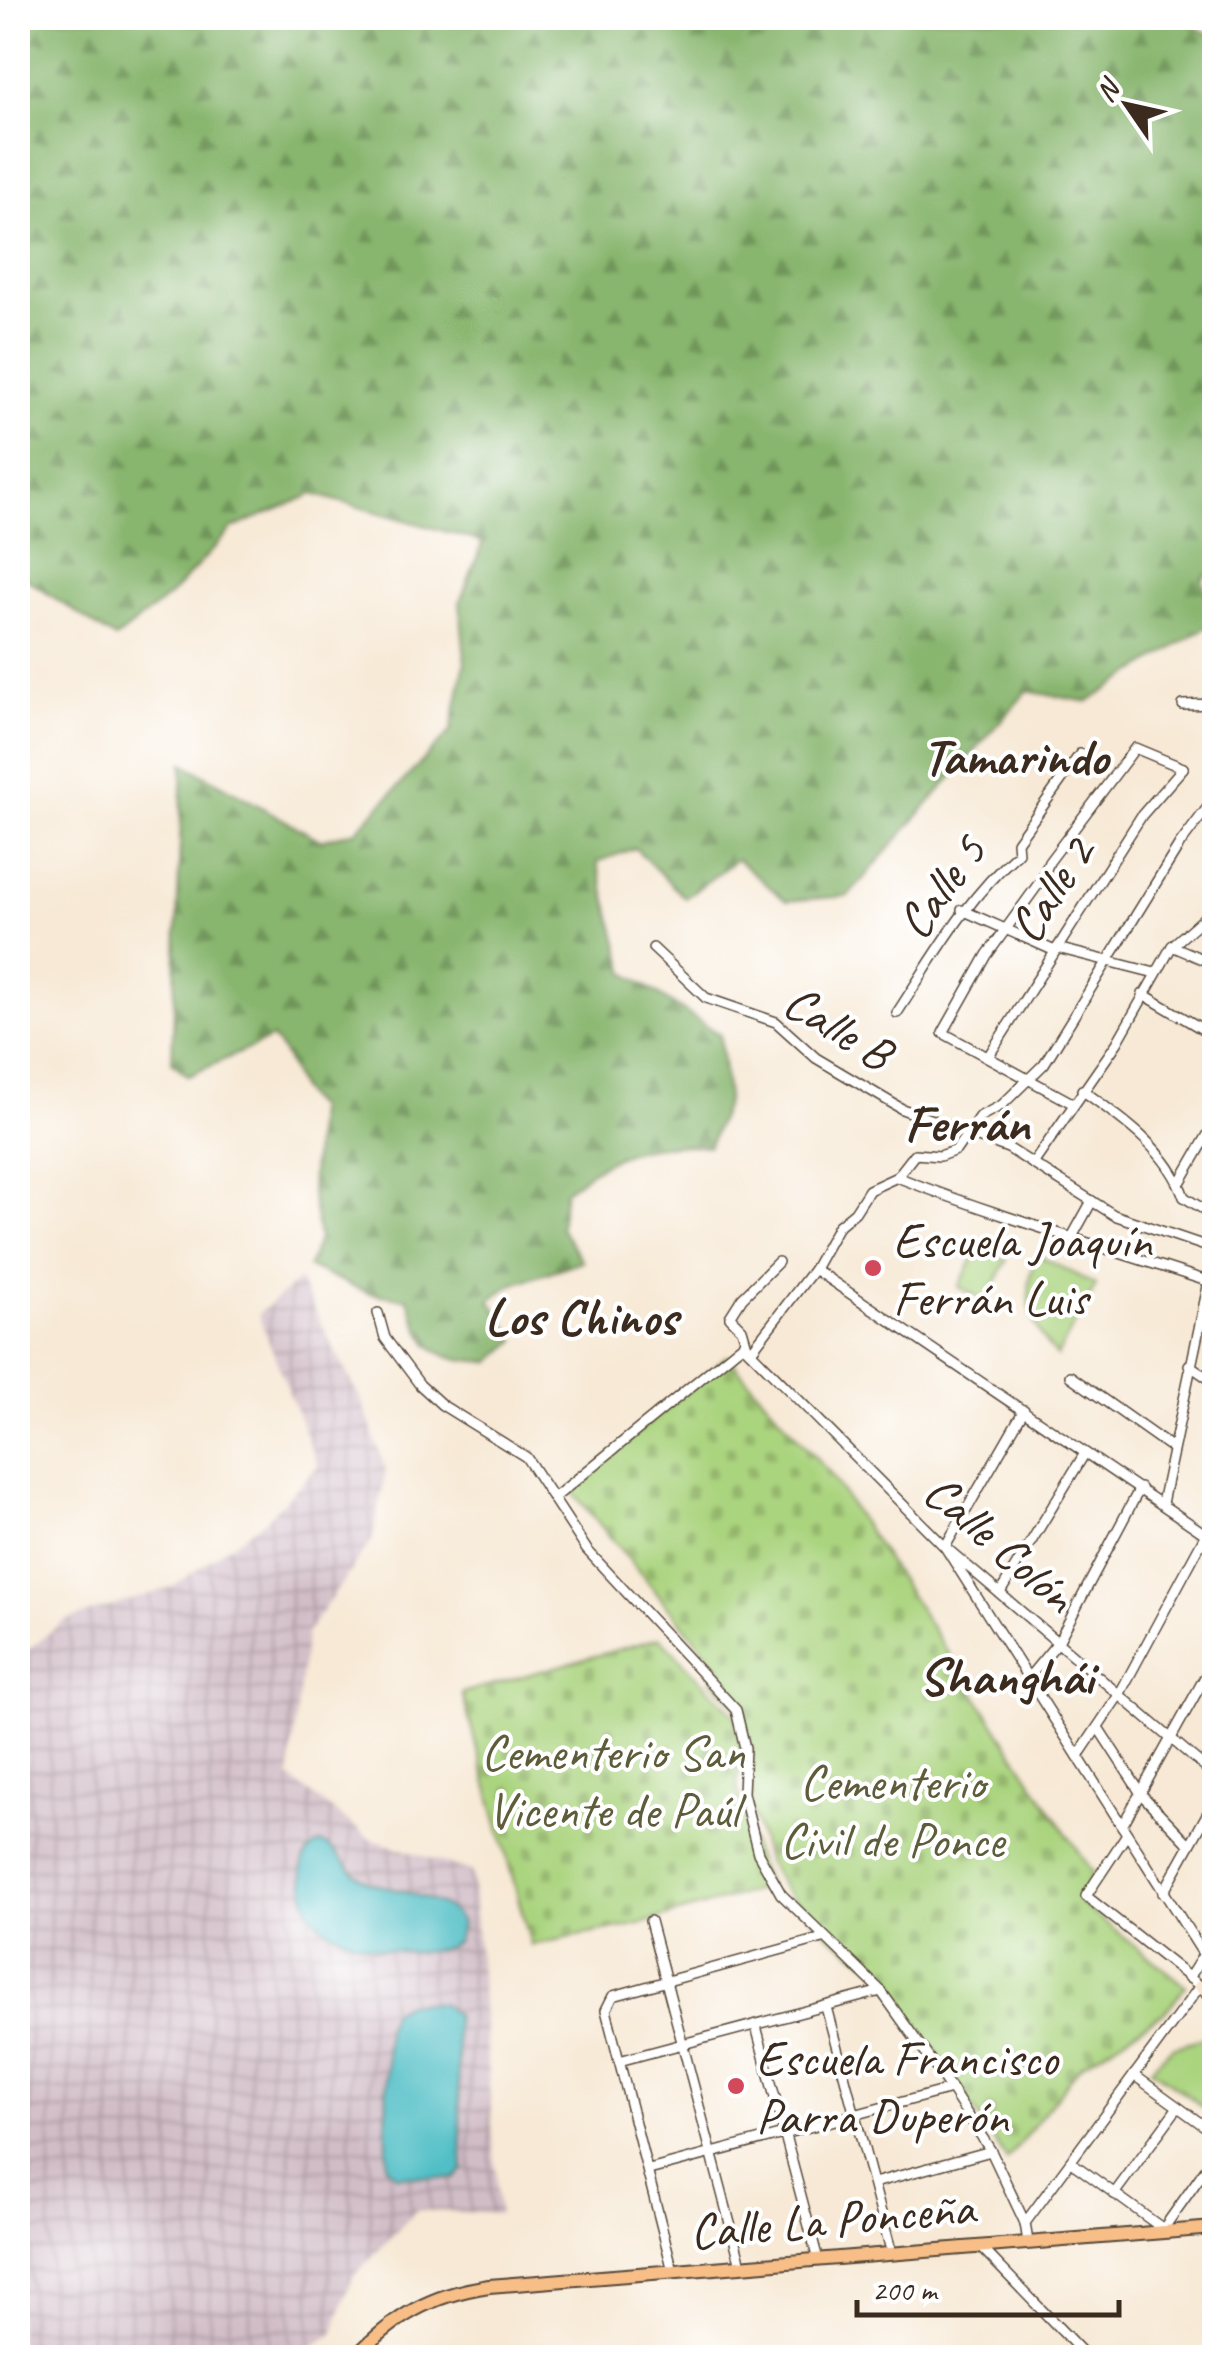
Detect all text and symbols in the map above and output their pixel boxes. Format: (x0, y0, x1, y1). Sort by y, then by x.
north arrow (1077, 55, 1177, 155)
text: N (1087, 70, 1129, 108)
district label: Tamarindo (922, 724, 1111, 790)
street label: Calle 5 (882, 821, 1001, 951)
street label: Calle 2 (994, 822, 1110, 954)
street label: Calle B (772, 970, 907, 1087)
district label: Ferrán (905, 1091, 1032, 1157)
place label: Escuela Joaquín Ferrán Luis (893, 1209, 1153, 1330)
marker: Escuela Joaquín Ferrán Luis (862, 1257, 884, 1279)
district label: Los Chinos (485, 1284, 682, 1350)
street label: Calle Colón (911, 1460, 1090, 1627)
district label: Shanghái (919, 1644, 1100, 1710)
park label: Cementerio San Vicente de Paúl (481, 1721, 747, 1842)
park label: Cementerio Civil de Ponce (780, 1751, 1007, 1872)
place label: Escuela Francisco Parra Duperón (756, 2027, 1060, 2148)
marker: Escuela Francisco Parra Duperón (725, 2075, 747, 2097)
street label: Calle La Ponceña (687, 2175, 980, 2263)
scale bar (857, 2255, 1120, 2317)
text: 200 m (872, 2271, 939, 2309)

